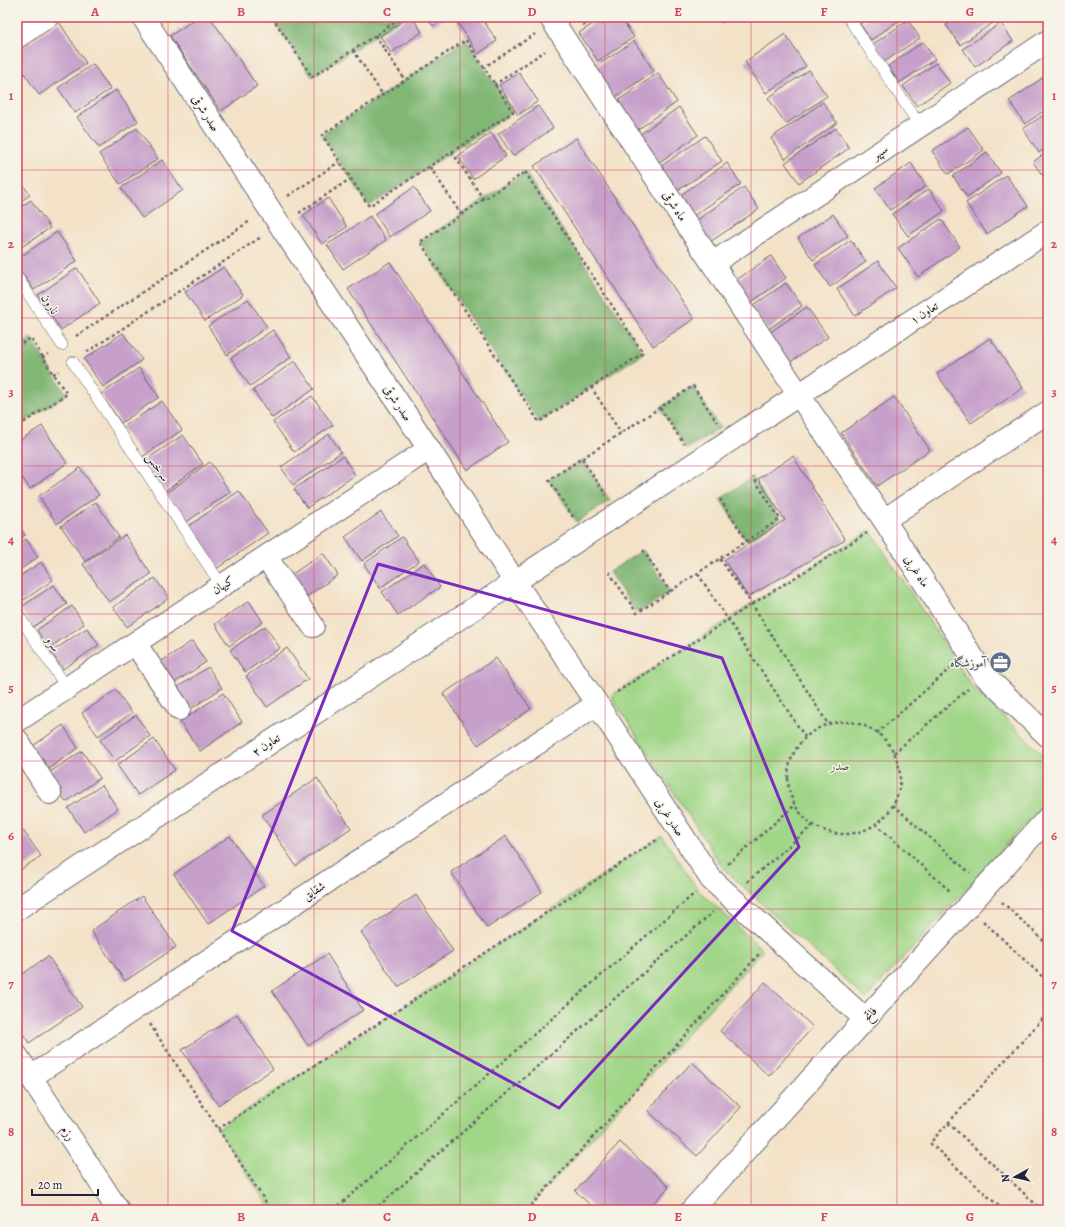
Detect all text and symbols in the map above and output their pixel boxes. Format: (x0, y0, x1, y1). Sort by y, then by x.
text: A (90, 3, 100, 20)
text: B (237, 3, 245, 20)
text: C (383, 3, 391, 20)
text: D (527, 3, 537, 20)
text: E (674, 3, 682, 20)
text: F (821, 3, 828, 20)
text: G (966, 3, 974, 20)
text: 1 (9, 87, 14, 104)
text: 1 (1052, 87, 1057, 104)
street label: صدر شرقی (188, 92, 224, 134)
street label: سپهر (867, 141, 891, 164)
street label: ماه شرقی (659, 188, 691, 224)
text: 2 (8, 235, 15, 252)
text: 2 (1051, 235, 1058, 252)
street label: نارون (37, 291, 63, 317)
street label: تعاون ۱ (907, 298, 942, 328)
street label: صدر شرقی (380, 382, 416, 424)
text: 3 (8, 383, 14, 400)
text: 3 (1051, 383, 1057, 400)
street label: سرخس (142, 449, 173, 485)
text: 4 (8, 531, 14, 548)
text: 4 (1051, 531, 1057, 548)
street label: ماه غربی (900, 552, 933, 591)
street label: کیهان (209, 572, 237, 598)
street label: سرو (41, 631, 64, 655)
office icon: آموزشگاه (988, 650, 1014, 676)
place label: آموزشگاه (950, 655, 987, 671)
text: 5 (8, 679, 14, 696)
text: 5 (1051, 679, 1057, 696)
street label: تعاون ۲ (249, 730, 284, 760)
park label: صدر (830, 758, 849, 774)
street label: صدر غربی (651, 795, 688, 840)
text: 6 (8, 827, 14, 844)
text: 6 (1051, 827, 1057, 844)
street label: شقایق (300, 878, 328, 904)
text: 7 (8, 975, 14, 992)
text: 7 (1051, 975, 1057, 992)
street label: فاتح (859, 1003, 882, 1026)
street label: رزم (55, 1122, 79, 1145)
text: 8 (8, 1123, 14, 1140)
text: 8 (1051, 1123, 1057, 1140)
north arrow (995, 1157, 1035, 1197)
scale bar (32, 1171, 98, 1197)
text: N (998, 1173, 1014, 1183)
text: 20 m (38, 1177, 62, 1193)
text: A (90, 1208, 100, 1225)
text: B (237, 1208, 245, 1225)
text: C (383, 1208, 391, 1225)
text: D (527, 1208, 537, 1225)
text: E (674, 1208, 682, 1225)
text: F (821, 1208, 828, 1225)
text: G (966, 1208, 974, 1225)

